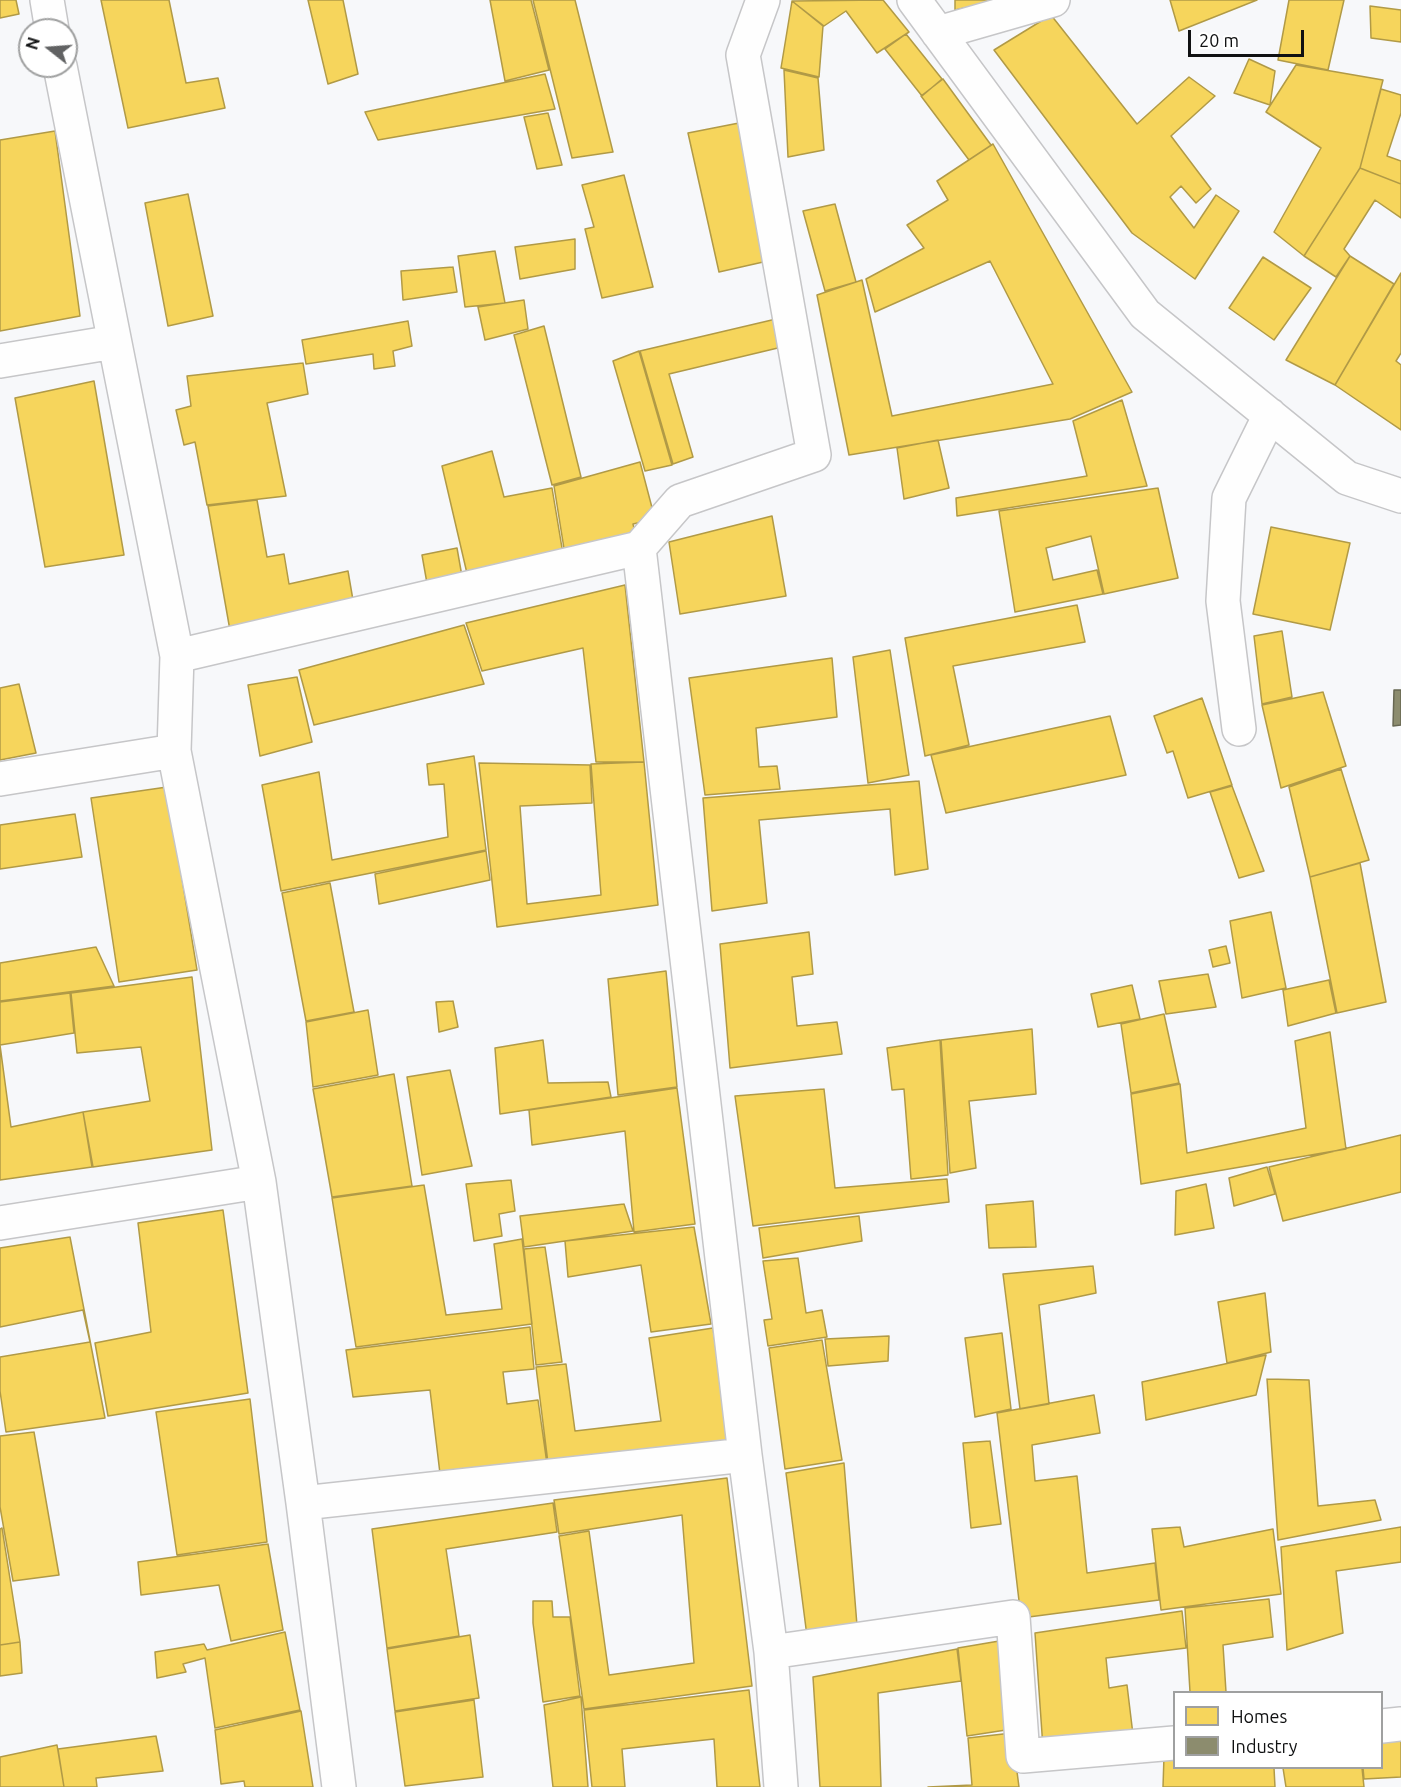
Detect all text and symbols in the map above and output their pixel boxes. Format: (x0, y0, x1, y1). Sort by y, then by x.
north arrow (18, 18, 78, 78)
scale bar (1191, 18, 1306, 56)
text: 20 m (1199, 30, 1239, 50)
text: N (22, 35, 43, 52)
legend (1173, 1691, 1383, 1769)
text: Homes (1231, 1706, 1287, 1726)
text: Industry (1231, 1736, 1297, 1756)

